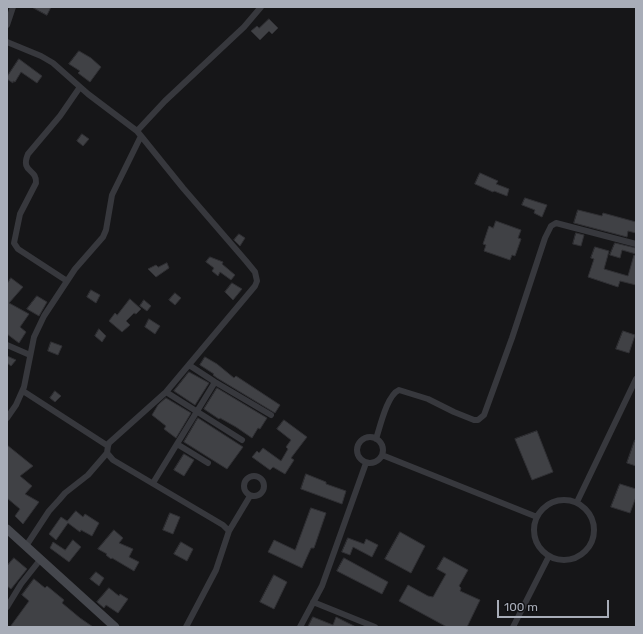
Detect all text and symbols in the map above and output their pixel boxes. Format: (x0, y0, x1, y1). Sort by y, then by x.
scale bar (499, 592, 611, 618)
text: 100 m (504, 600, 538, 614)

